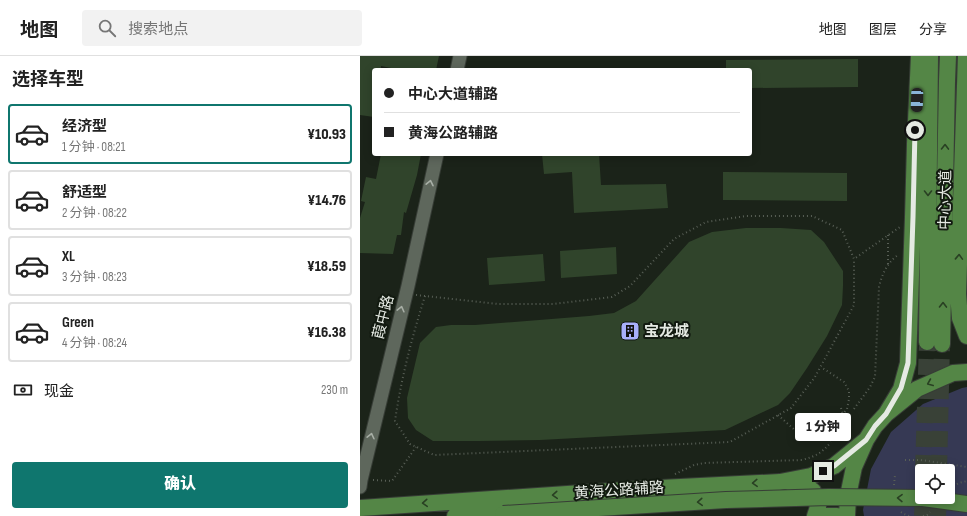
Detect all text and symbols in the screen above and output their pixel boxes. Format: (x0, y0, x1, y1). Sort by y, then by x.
search box (82, 10, 362, 46)
icon: search (96, 17, 118, 39)
text: 地图 (20, 19, 58, 42)
text: 搜索地点 (128, 20, 188, 39)
text: 地图 (819, 21, 847, 38)
text: 图层 (869, 21, 897, 38)
text: 分享 (919, 21, 947, 38)
text: 选择车型 (12, 69, 84, 90)
text: 中心大道辅路 (408, 85, 498, 104)
car (911, 88, 923, 112)
icon: car (14, 116, 50, 152)
text: 经济型 (62, 117, 107, 136)
route start (906, 121, 924, 139)
text: 黄海公路辅路 (408, 124, 498, 143)
text: ¥10.93 (307, 125, 346, 144)
text: 1 分钟 · 08:21 (62, 139, 125, 155)
one-way arrow (941, 144, 950, 150)
street label: 中心大道 (935, 170, 956, 230)
one-way arrow (426, 179, 434, 186)
icon: car (14, 182, 50, 218)
text: 舒适型 (62, 183, 107, 202)
one-way arrow (924, 190, 932, 196)
text: ¥14.76 (307, 191, 346, 210)
text: 2 分钟 · 08:22 (62, 205, 127, 221)
text: XL (62, 247, 75, 266)
icon: car (14, 248, 50, 284)
one-way arrow (955, 254, 963, 260)
text: ¥18.59 (307, 257, 346, 276)
text: 3 分钟 · 08:23 (62, 269, 127, 285)
street label: 葭中路 (369, 293, 398, 341)
one-way arrow (938, 302, 947, 308)
one-way arrow (397, 306, 405, 313)
text: Green (62, 313, 94, 332)
icon: car (14, 314, 50, 350)
building icon: 宝龙城 (619, 320, 641, 342)
place label: 宝龙城 (644, 322, 689, 341)
text: ¥16.38 (307, 323, 346, 342)
text: 4 分钟 · 08:24 (62, 335, 127, 351)
one-way arrow (927, 378, 935, 386)
icon: cash (12, 379, 34, 401)
text: 现金 (44, 382, 74, 401)
text: 230 m (321, 382, 348, 398)
callout: 1 分钟 (795, 413, 851, 441)
text: 1 分钟 (806, 419, 840, 435)
one-way arrow (367, 433, 375, 439)
button: 确认 (12, 462, 348, 508)
route end (814, 462, 832, 480)
map controls (915, 464, 955, 504)
button: locate (915, 464, 955, 504)
street label: 黄海公路辅路 (573, 478, 665, 503)
one-way arrow (752, 479, 758, 487)
one-way arrow (552, 490, 558, 499)
one-way arrow (897, 493, 903, 502)
one-way arrow (697, 497, 703, 506)
one-way arrow (422, 499, 428, 508)

